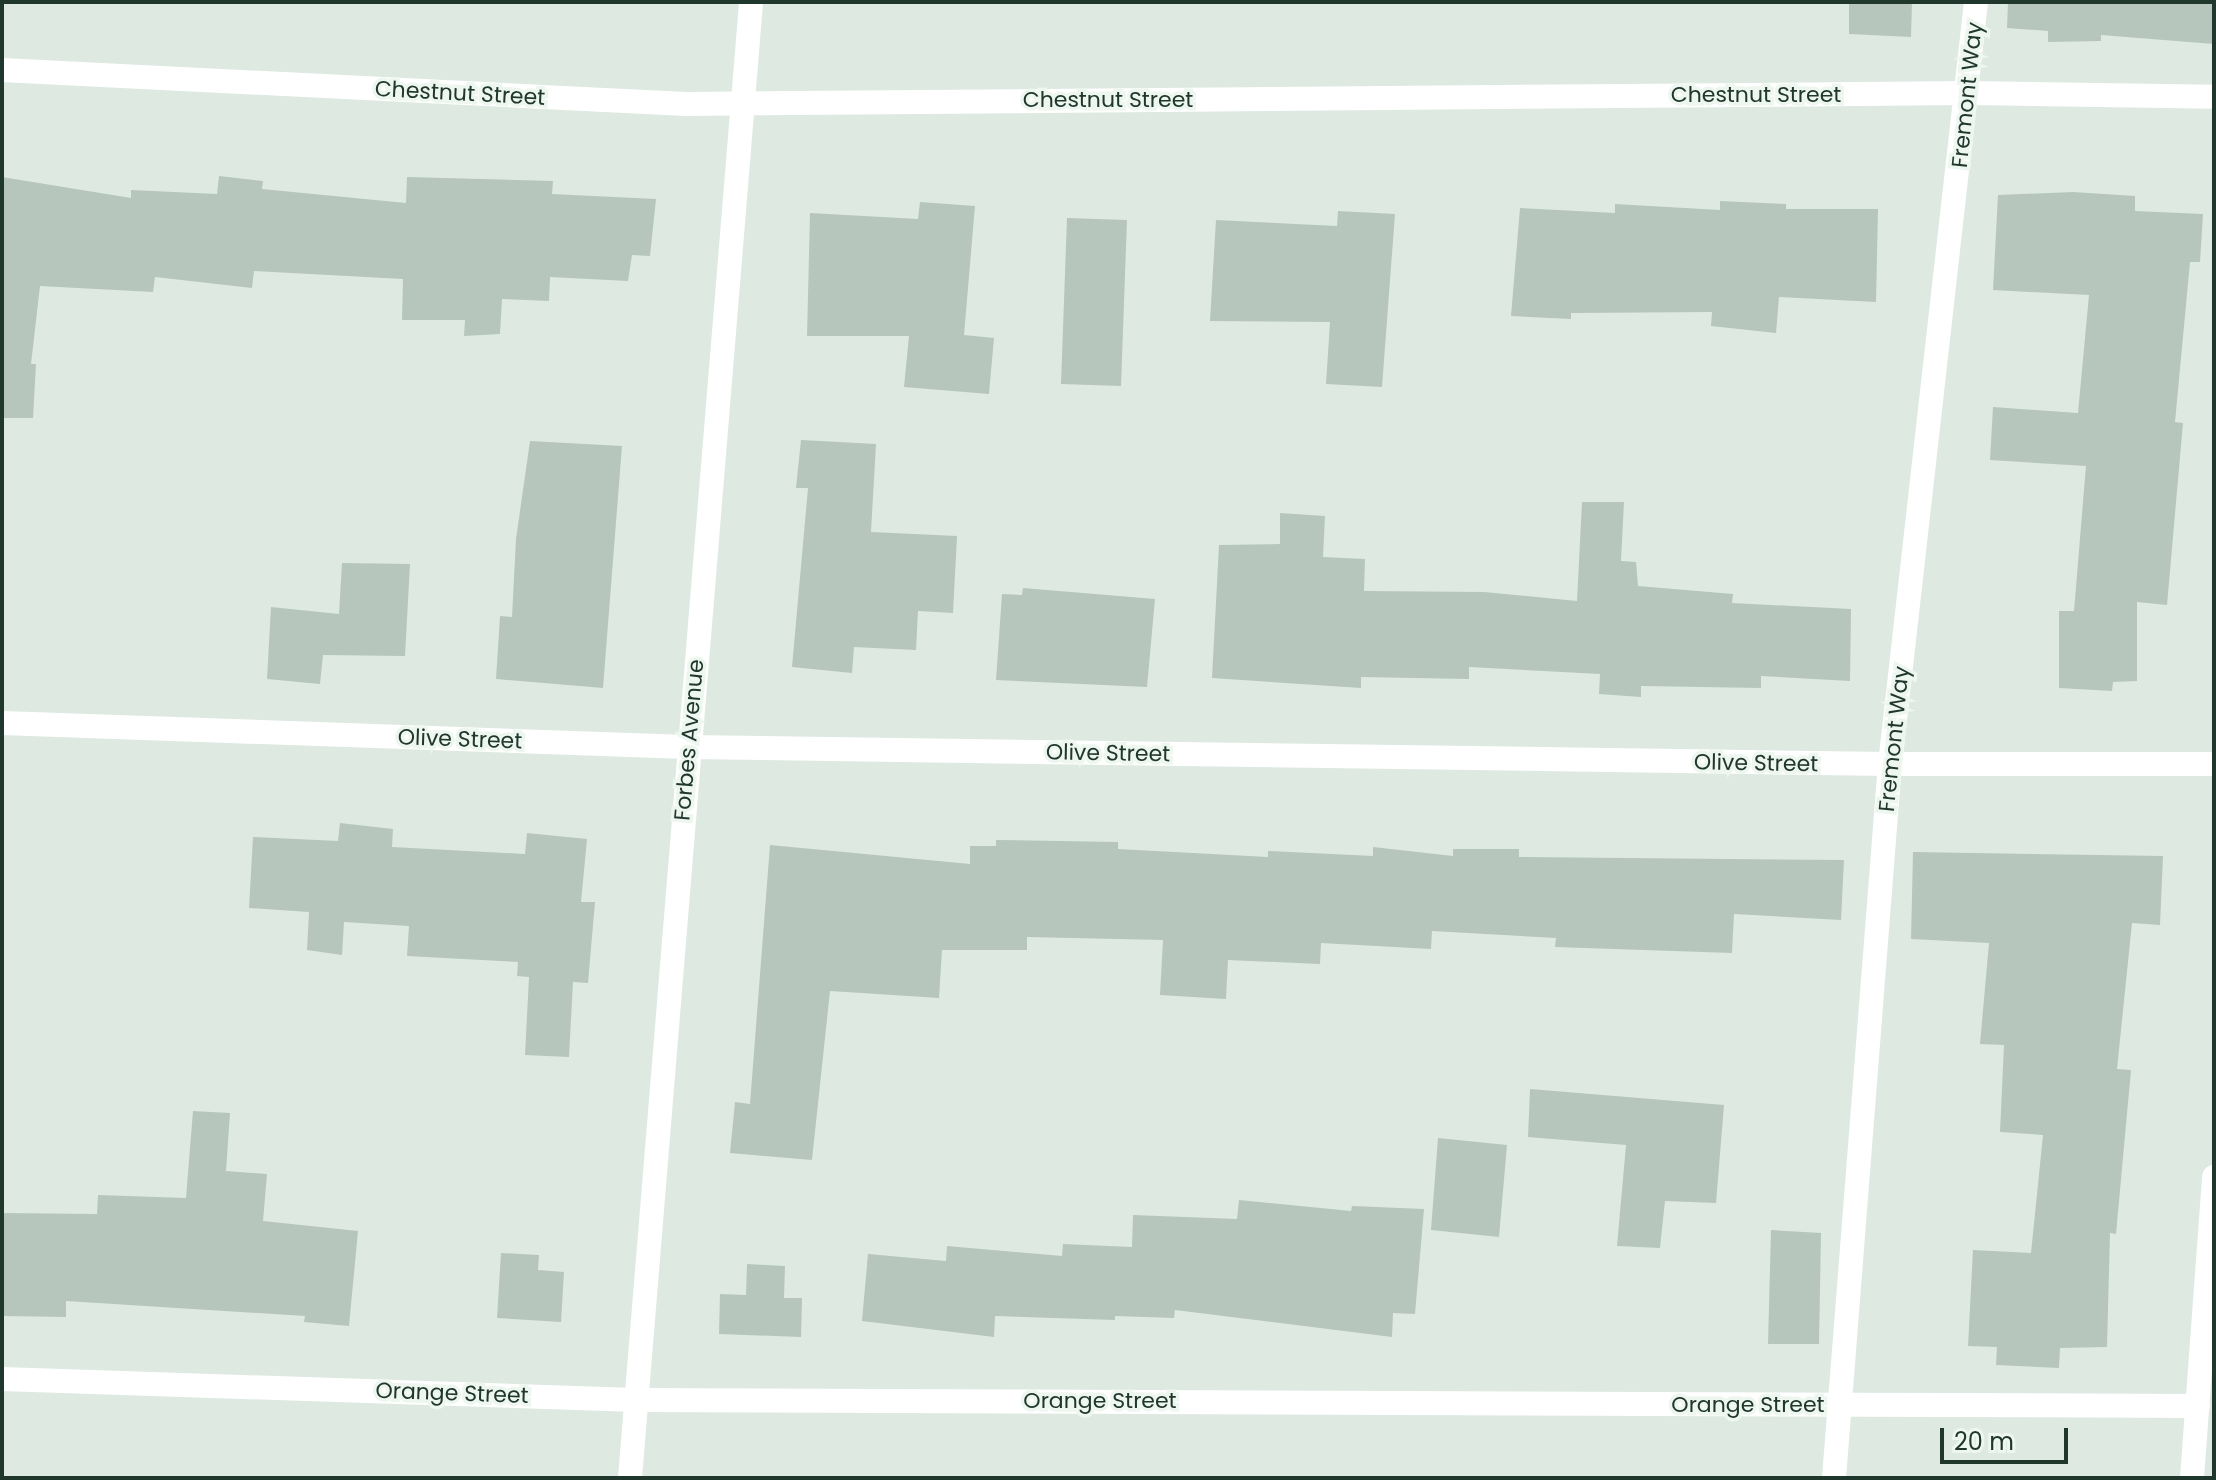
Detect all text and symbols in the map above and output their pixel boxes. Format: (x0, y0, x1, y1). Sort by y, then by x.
street label: Fremont Way (1946, 21, 1988, 169)
street label: Chestnut Street (374, 75, 546, 111)
street label: Chestnut Street (1671, 82, 1841, 108)
street label: Chestnut Street (1023, 87, 1193, 113)
street label: Forbes Avenue (669, 658, 709, 822)
street label: Fremont Way (1873, 665, 1915, 813)
street label: Olive Street (397, 724, 523, 754)
street label: Olive Street (1046, 739, 1170, 767)
street label: Olive Street (1694, 749, 1818, 777)
street label: Orange Street (375, 1377, 529, 1409)
street label: Orange Street (1023, 1388, 1177, 1414)
street label: Orange Street (1671, 1392, 1825, 1418)
scale bar (1944, 1412, 2072, 1462)
text: 20 m (1954, 1425, 2014, 1458)

